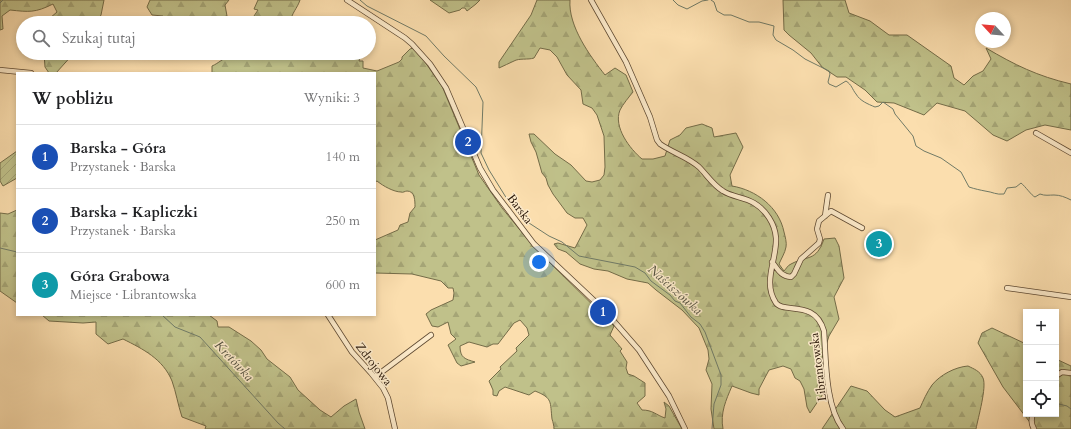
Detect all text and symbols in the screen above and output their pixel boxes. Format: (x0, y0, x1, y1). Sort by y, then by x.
north arrow (975, 12, 1011, 48)
search box (16, 16, 376, 60)
icon: search (30, 27, 52, 49)
text: Szukaj tutaj (62, 28, 136, 48)
text: W pobliżu (32, 87, 113, 110)
text: Wyniki: 3 (304, 89, 360, 107)
pin: 2 (455, 127, 481, 157)
text: Barska - Góra (70, 138, 166, 158)
text: 1 (42, 148, 48, 166)
text: 140 m (326, 148, 360, 166)
text: Przystanek · Barska (70, 158, 176, 176)
street label: Barska (504, 191, 537, 228)
text: Barska - Kapliczki (70, 202, 198, 222)
text: 2 (42, 212, 48, 230)
text: 250 m (326, 212, 360, 230)
text: Przystanek · Barska (70, 222, 176, 240)
pin: 3 (866, 229, 892, 259)
your location (529, 252, 549, 272)
water label: Naściszówka (644, 261, 706, 319)
text: Góra Grabowa (70, 266, 170, 286)
text: 3 (42, 276, 48, 294)
text: 600 m (326, 276, 360, 294)
text: Miejsce · Librantowska (70, 286, 197, 304)
pin: 1 (590, 297, 616, 327)
map controls (1023, 309, 1059, 417)
button: + (1023, 309, 1059, 345)
street label: Librantowska (806, 331, 830, 402)
water label: Kretówka (210, 337, 258, 385)
street label: Zdrojowa (352, 339, 396, 389)
button: − (1023, 345, 1059, 381)
button: locate (1023, 381, 1059, 417)

